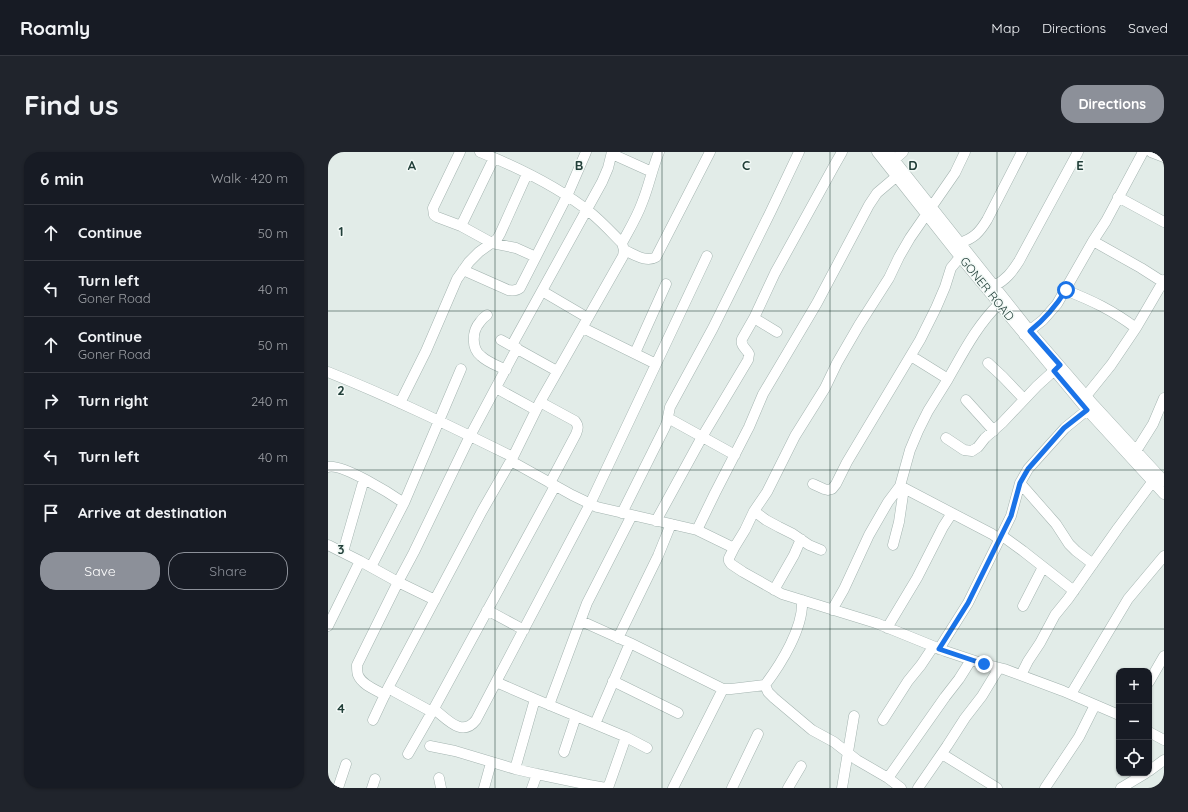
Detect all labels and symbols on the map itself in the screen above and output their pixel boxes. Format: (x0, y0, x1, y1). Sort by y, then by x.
text: A (408, 157, 417, 173)
text: B (575, 157, 583, 173)
text: C (742, 157, 750, 173)
text: D (908, 157, 918, 173)
text: E (1076, 157, 1084, 173)
text: 1 (338, 223, 344, 239)
street label: GONER ROAD (957, 254, 1018, 324)
route start (1057, 281, 1075, 299)
text: 2 (337, 382, 345, 398)
text: 3 (338, 541, 345, 557)
route end (975, 655, 993, 673)
text: 4 (337, 700, 345, 716)

